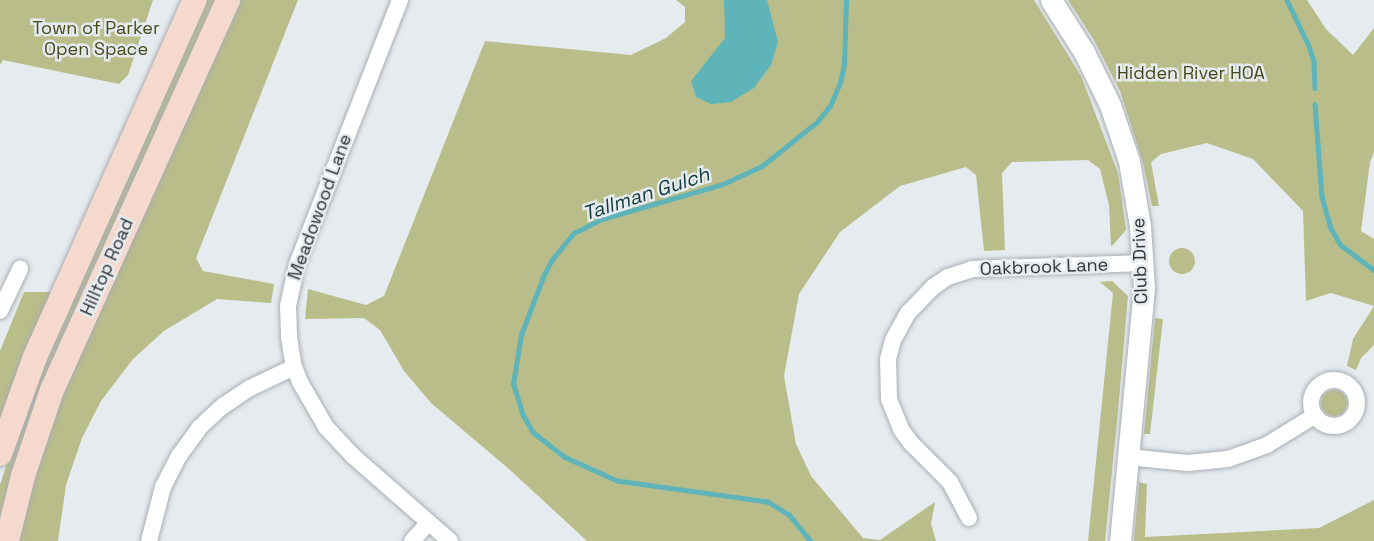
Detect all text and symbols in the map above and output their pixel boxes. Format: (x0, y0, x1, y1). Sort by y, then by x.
park label: Town of Parker Open Space (32, 18, 160, 60)
park label: Hidden River HOA (1117, 62, 1265, 84)
street label: Meadowood Lane (284, 131, 356, 283)
water label: Tallman Gulch (580, 162, 712, 226)
street label: Hilltop Road (76, 215, 138, 319)
street label: Club Drive (1128, 217, 1152, 305)
street label: Oakbrook Lane (979, 254, 1109, 280)

